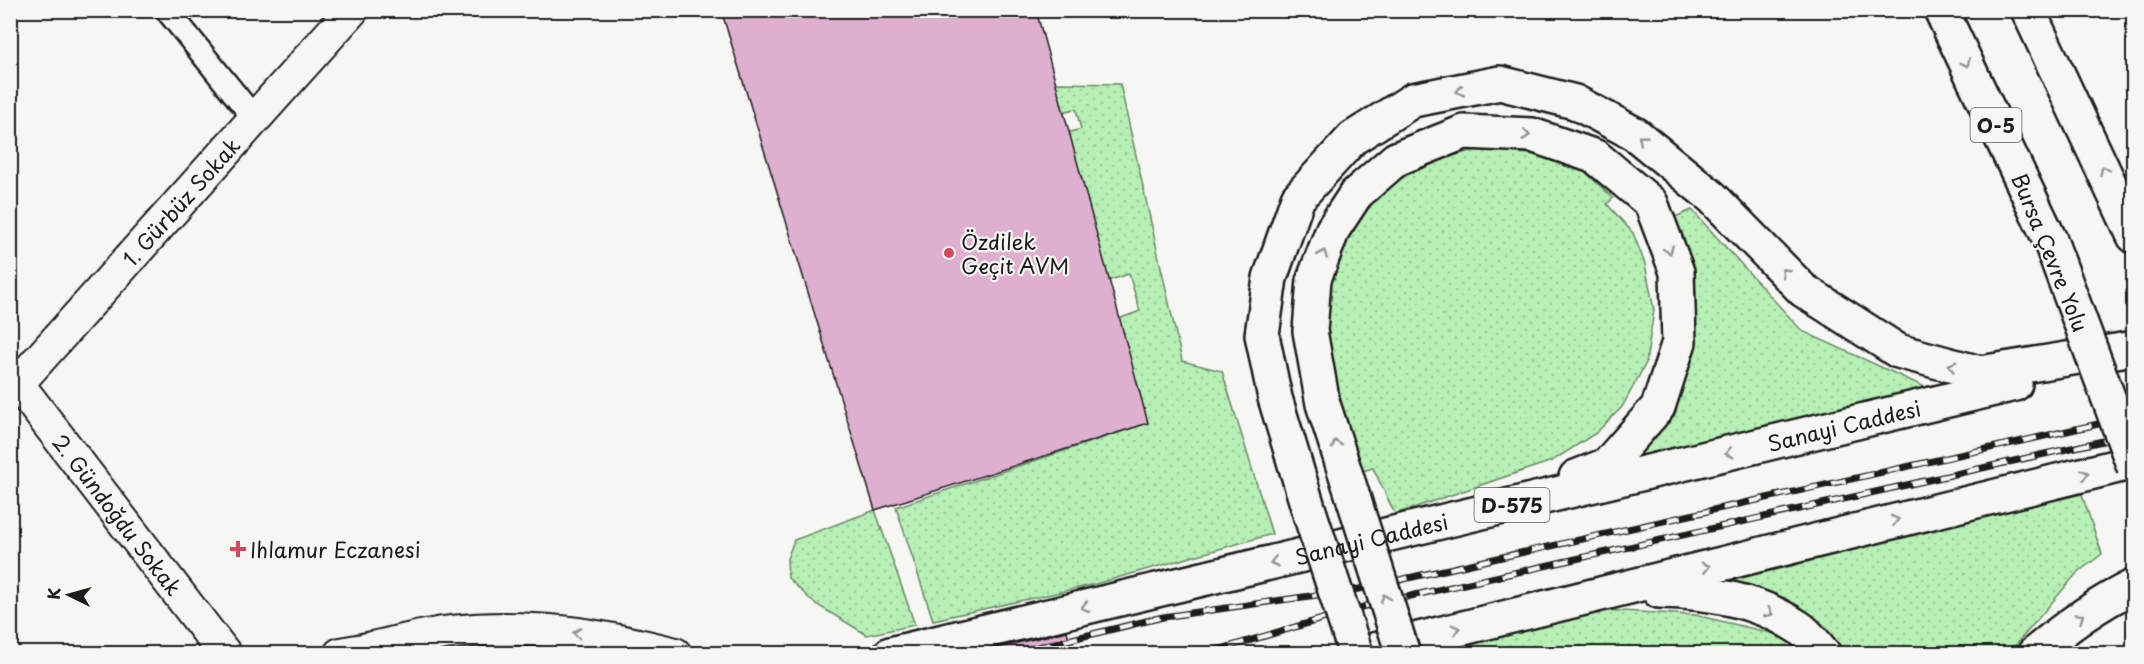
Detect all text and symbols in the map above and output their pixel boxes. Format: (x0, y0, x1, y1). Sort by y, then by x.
one-way arrow (1959, 57, 1971, 68)
one-way arrow (1455, 84, 1465, 97)
road number: O-5 (1970, 108, 2022, 142)
one-way arrow (1522, 128, 1531, 141)
street label: 1. Gürbüz Sokak (114, 130, 247, 273)
one-way arrow (1638, 136, 1649, 147)
one-way arrow (2099, 166, 2111, 177)
street label: Bursa Çevre Yolu (2005, 168, 2097, 336)
place label: Özdilek Geçit AVM (961, 225, 1069, 281)
one-way arrow (1662, 243, 1674, 254)
marker: Özdilek Geçit AVM (942, 246, 956, 260)
one-way arrow (1316, 249, 1329, 260)
one-way arrow (1781, 268, 1792, 279)
one-way arrow (1947, 360, 1957, 373)
street label: Sanayi Caddesi (1764, 391, 1924, 459)
street label: 2. Gündoğdu Sokak (45, 427, 190, 602)
one-way arrow (1331, 439, 1343, 450)
one-way arrow (1725, 445, 1735, 458)
one-way arrow (2080, 469, 2090, 482)
road number: D-575 (1474, 488, 1550, 522)
street label: Sanayi Caddesi (1291, 505, 1451, 572)
one-way arrow (1890, 515, 1900, 528)
place label: Ihlamur Eczanesi (250, 533, 421, 565)
marker: Ihlamur Eczanesi (231, 542, 245, 556)
one-way arrow (1270, 554, 1280, 567)
one-way arrow (1701, 561, 1711, 574)
north arrow (39, 565, 99, 625)
text: K (41, 586, 66, 600)
one-way arrow (1380, 593, 1393, 604)
one-way arrow (1080, 600, 1090, 613)
one-way arrow (1763, 605, 1774, 617)
one-way arrow (2073, 613, 2084, 624)
one-way arrow (1450, 624, 1460, 637)
one-way arrow (572, 627, 581, 640)

